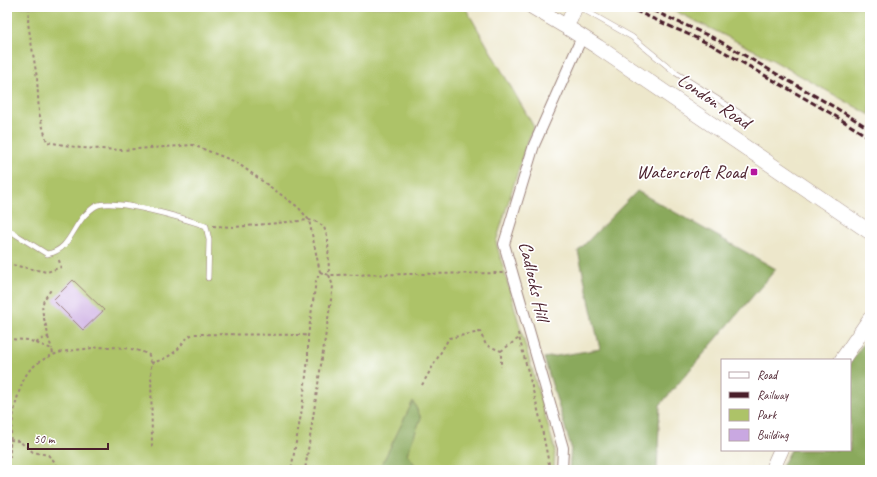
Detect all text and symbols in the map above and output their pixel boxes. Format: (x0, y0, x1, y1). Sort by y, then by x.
street label: London Road (673, 68, 758, 136)
place label: Watercroft Road (637, 160, 750, 184)
marker: Watercroft Road (749, 167, 759, 177)
street label: Cadlocks Hill (513, 239, 556, 327)
legend (721, 359, 851, 451)
text: Road (757, 367, 779, 383)
text: Railway (757, 387, 789, 403)
text: Park (757, 407, 778, 423)
scale bar (28, 425, 108, 451)
text: Building (757, 427, 789, 443)
text: 50 m (34, 431, 56, 447)

